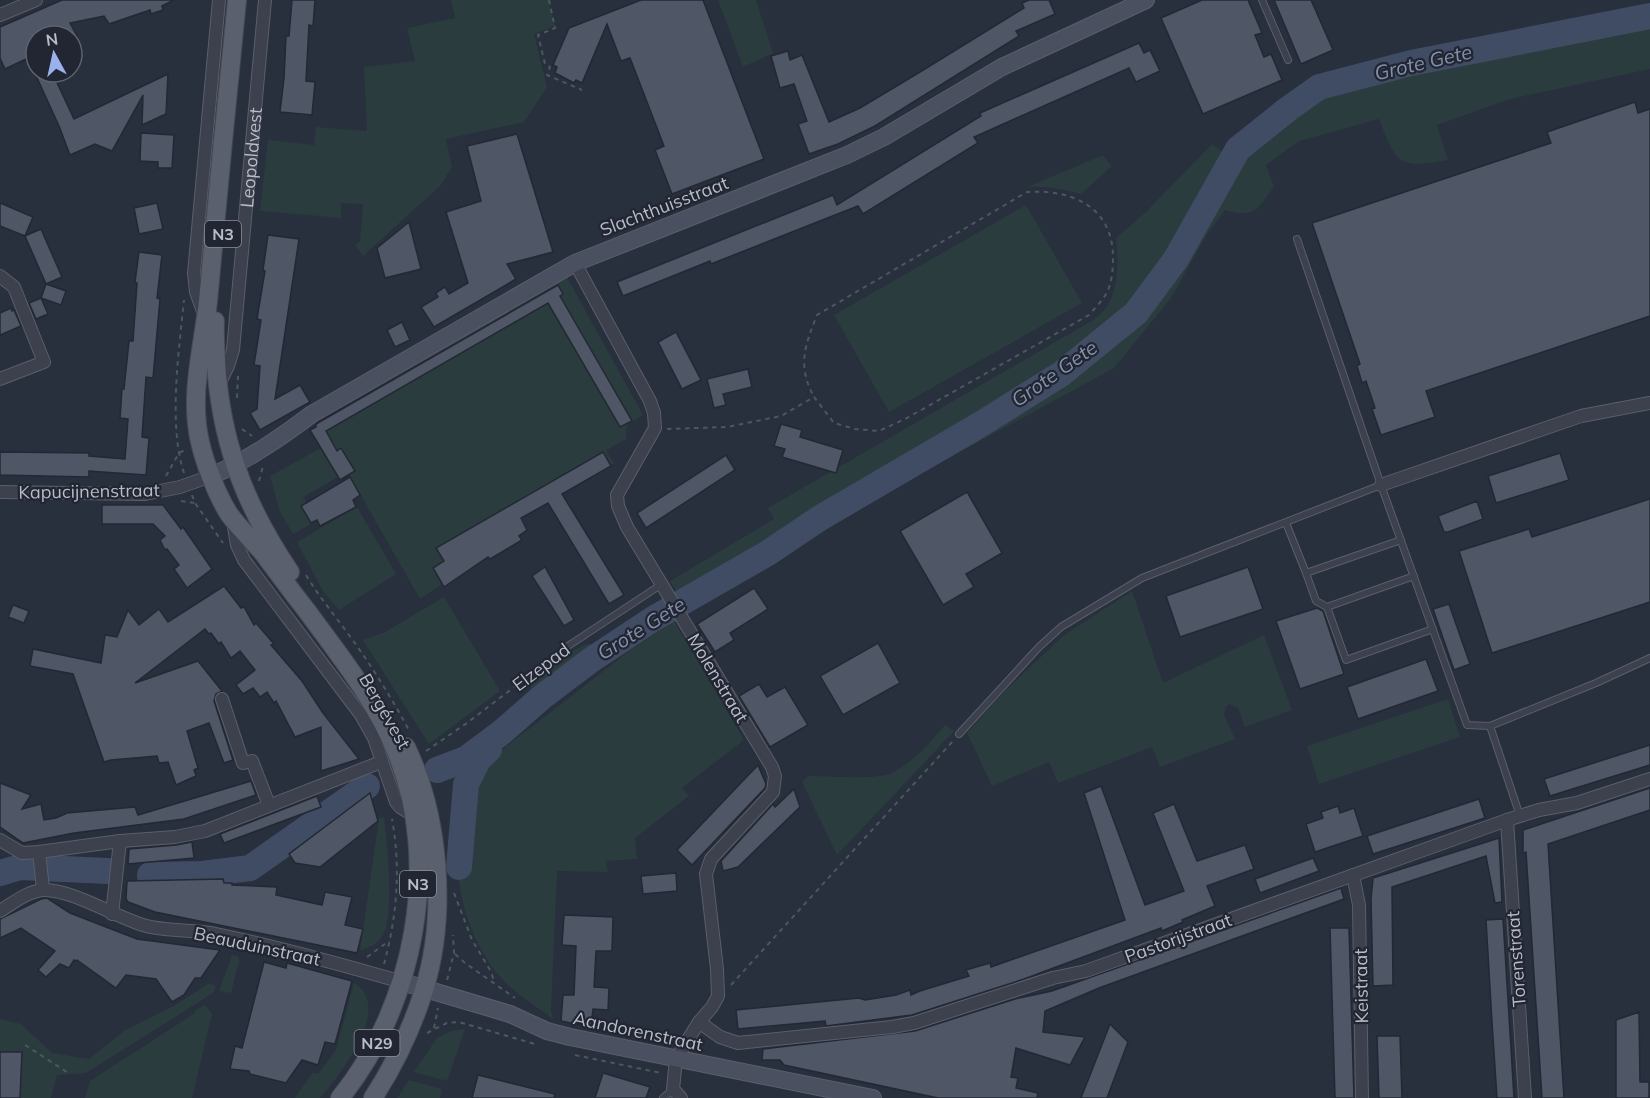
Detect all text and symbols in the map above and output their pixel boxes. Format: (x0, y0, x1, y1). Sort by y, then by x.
north arrow (24, 24, 84, 84)
text: N (45, 28, 59, 50)
water label: Grote Gete (1372, 39, 1474, 85)
street label: Leopoldvest (235, 107, 267, 209)
street label: Slachthuisstraat (597, 171, 731, 241)
road number: N3 (205, 221, 241, 247)
water label: Grote Gete (1006, 334, 1102, 412)
street label: Kapucijnenstraat (18, 478, 160, 504)
water label: Grote Gete (592, 591, 690, 665)
street label: Molenstraat (682, 629, 754, 727)
street label: Elzepad (508, 638, 574, 696)
street label: Bergévest (354, 669, 416, 753)
road number: N3 (400, 871, 436, 897)
street label: Pastorijstraat (1121, 908, 1235, 968)
street label: Torenstraat (1501, 910, 1531, 1008)
street label: Beauduinstraat (192, 921, 322, 971)
street label: Keistraat (1349, 948, 1373, 1024)
street label: Aandorenstraat (571, 1006, 705, 1056)
road number: N29 (354, 1030, 400, 1056)

